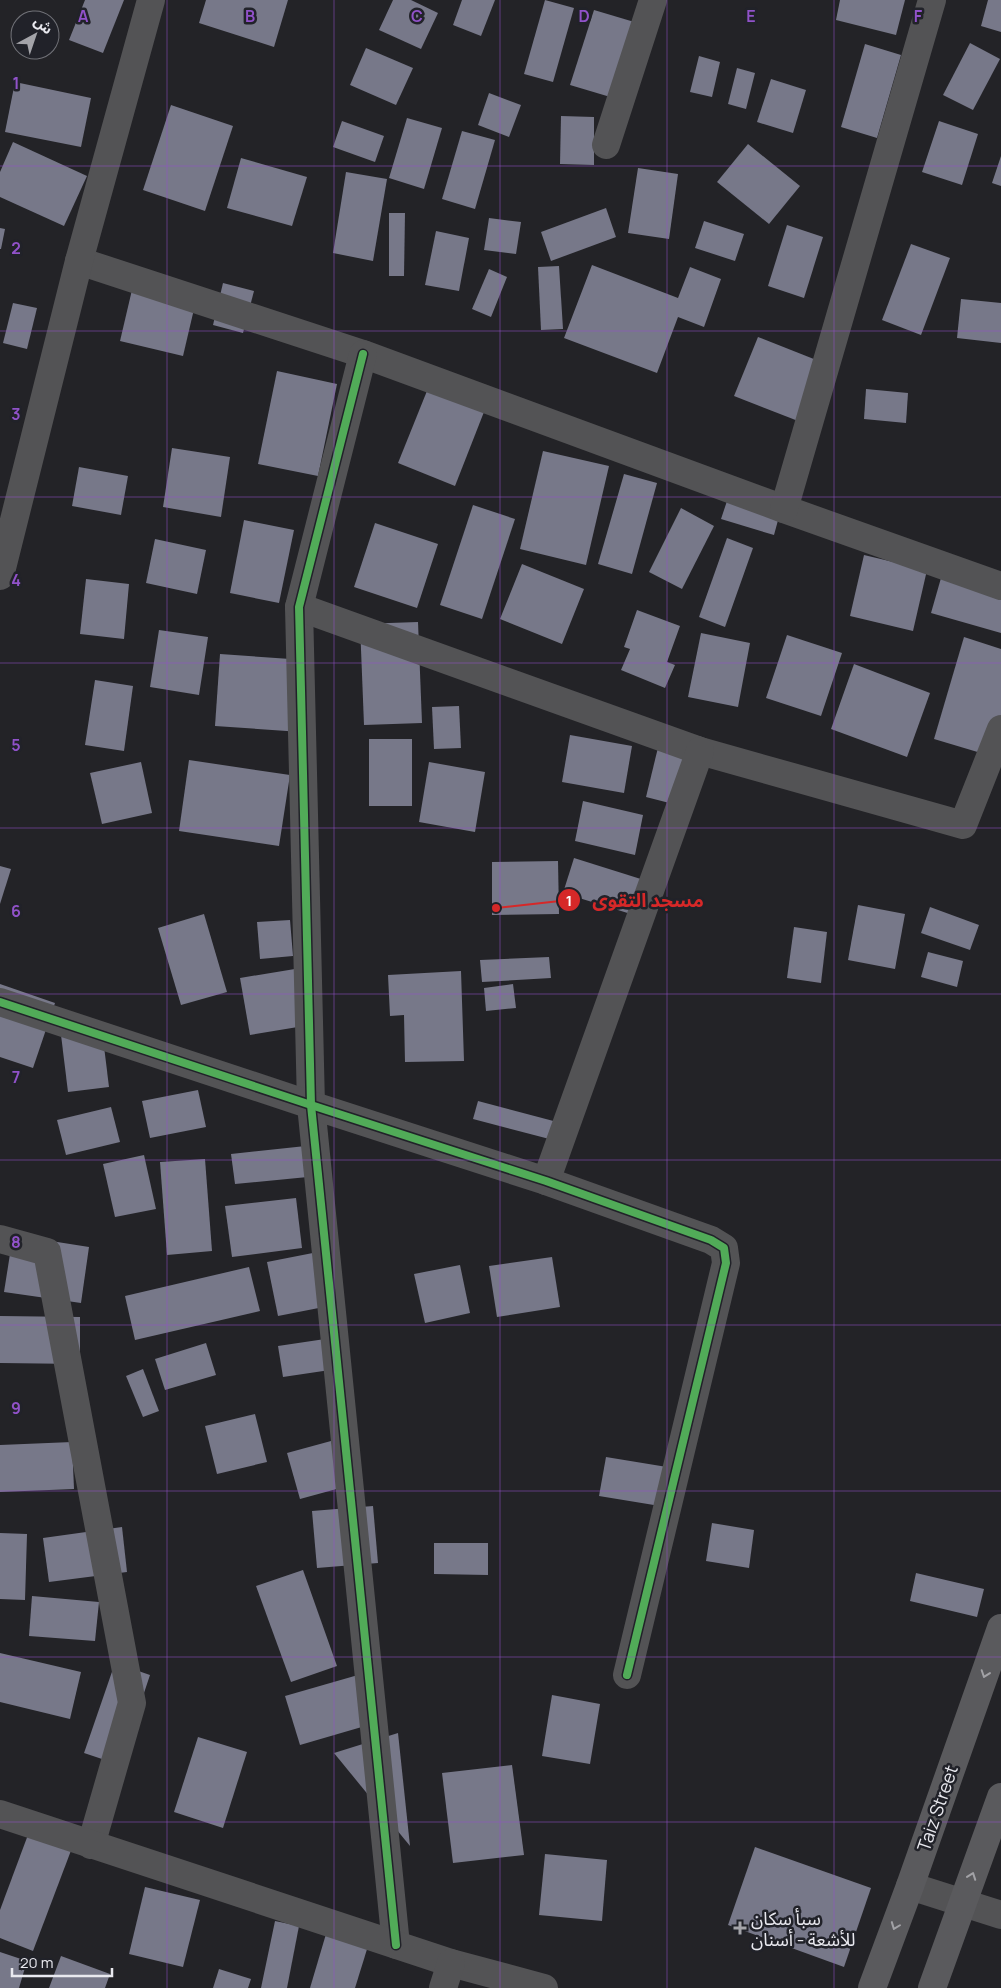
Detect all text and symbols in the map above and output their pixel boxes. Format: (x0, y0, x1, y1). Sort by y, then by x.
text: A (78, 5, 89, 27)
text: B (245, 5, 255, 27)
text: C (411, 5, 423, 27)
text: D (578, 5, 590, 27)
text: E (746, 5, 756, 27)
text: F (914, 5, 923, 27)
north arrow (10, 10, 60, 60)
text: ش (30, 11, 57, 38)
text: 1 (12, 72, 20, 94)
text: 2 (11, 237, 21, 259)
text: 3 (11, 403, 21, 425)
text: 4 (11, 569, 21, 591)
text: 5 (11, 734, 21, 756)
callout: مسجد التقوى (557, 883, 714, 917)
text: مسجد التقوى (592, 887, 704, 913)
text: 1 (566, 890, 572, 911)
text: 6 (11, 900, 21, 922)
text: 7 (12, 1066, 20, 1088)
text: 8 (11, 1231, 21, 1253)
text: 9 (11, 1397, 21, 1419)
one-way arrow (981, 1669, 991, 1677)
street label: Taiz Street (911, 1762, 963, 1854)
one-way arrow (966, 1872, 976, 1881)
place label: سبأ سكان للأشعة - أسنان (751, 1906, 856, 1951)
marker: سبأ سكان للأشعة - أسنان (733, 1921, 747, 1935)
one-way arrow (891, 1921, 901, 1929)
scale bar (12, 1946, 112, 1978)
text: 20 m (20, 1952, 53, 1973)

